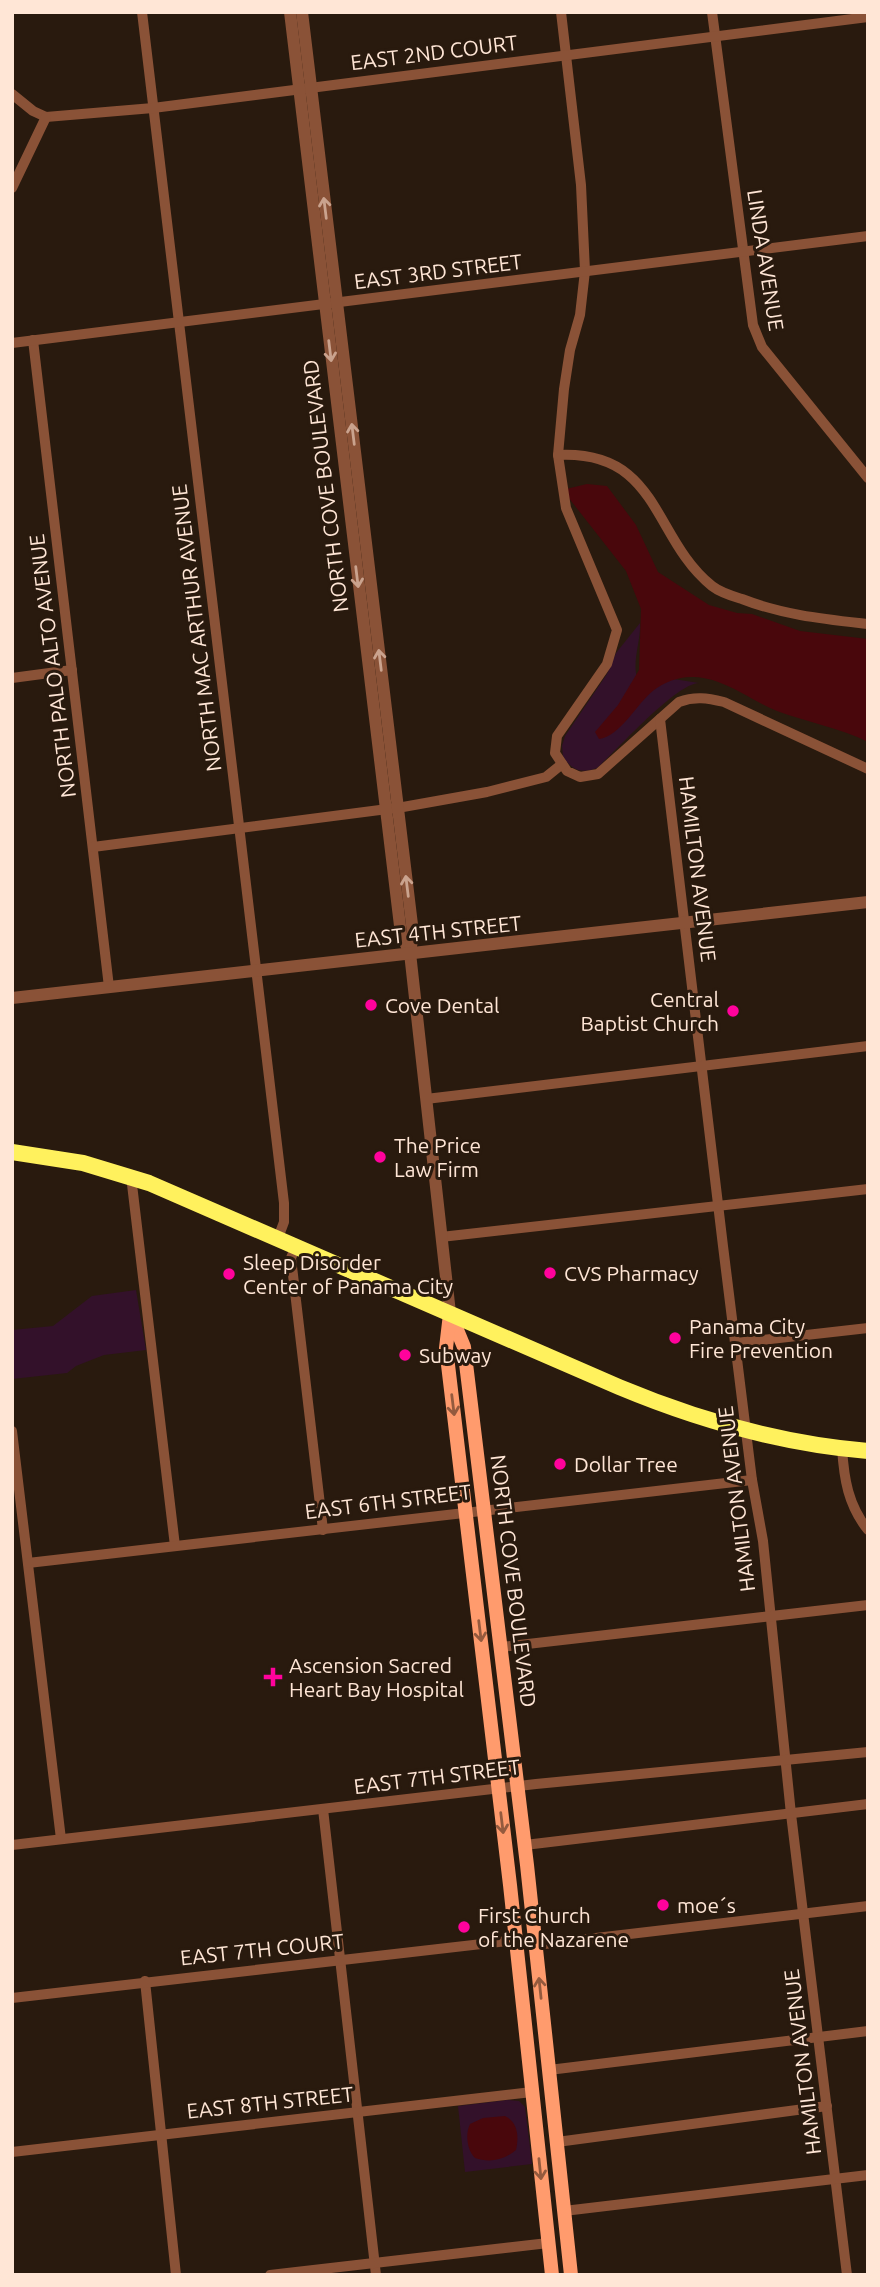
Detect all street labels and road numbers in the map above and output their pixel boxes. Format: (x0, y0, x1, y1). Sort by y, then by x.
street label: EAST 2ND COURT (349, 30, 519, 74)
street label: LINDA AVENUE (743, 188, 789, 332)
street label: EAST 3RD STREET (353, 249, 524, 293)
street label: NORTH COVE BOULEVARD (298, 358, 352, 614)
street label: NORTH MAC ARTHUR AVENUE (166, 483, 226, 773)
street label: NORTH PALO ALTO AVENUE (24, 533, 80, 799)
street label: HAMILTON AVENUE (675, 775, 721, 963)
street label: EAST 4TH STREET (353, 910, 523, 952)
street label: HAMILTON AVENUE (713, 1405, 759, 1593)
street label: NORTH COVE BOULEVARD (487, 1453, 541, 1709)
street label: EAST 6TH STREET (303, 1479, 473, 1523)
street label: EAST 7TH STREET (352, 1754, 522, 1798)
street label: EAST 7TH COURT (179, 1928, 345, 1970)
street label: HAMILTON AVENUE (779, 1968, 825, 2156)
street label: EAST 8TH STREET (185, 2081, 355, 2123)

